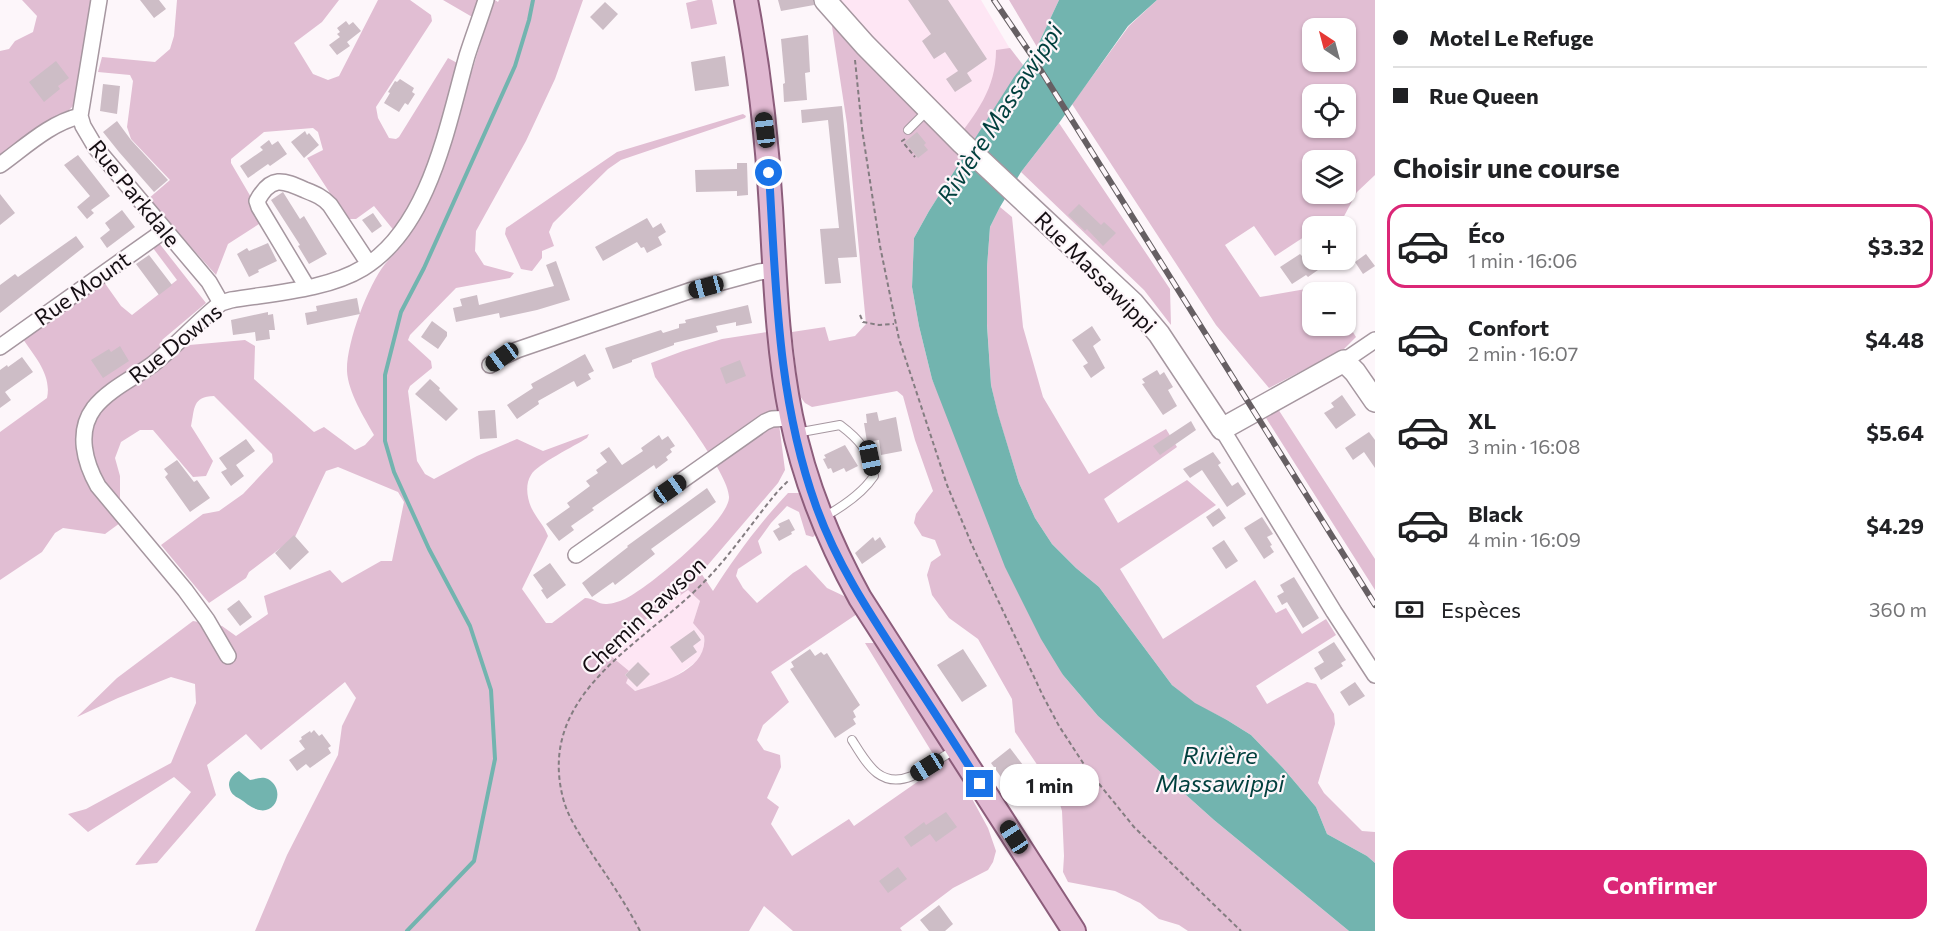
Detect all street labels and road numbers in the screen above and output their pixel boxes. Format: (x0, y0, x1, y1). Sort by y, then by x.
street label: Rue Parkdale (84, 134, 186, 252)
street label: Rue Massawippi (1029, 205, 1163, 339)
street label: Rue Mount (29, 245, 135, 331)
street label: Rue Downs (123, 297, 227, 389)
street label: Chemin Rawson (575, 550, 711, 680)

